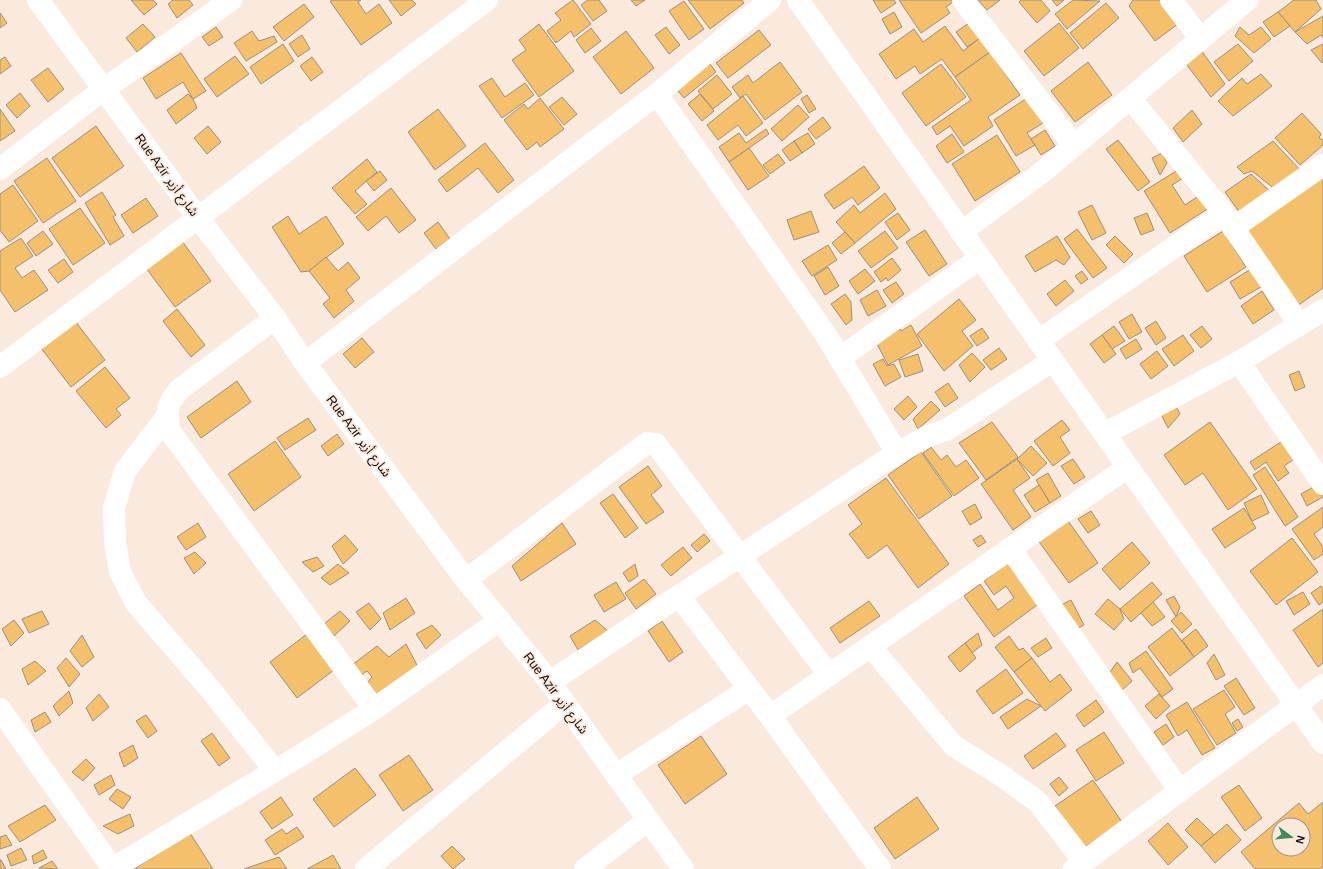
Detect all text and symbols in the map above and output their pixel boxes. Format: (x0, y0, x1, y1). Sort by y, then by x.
street label: Rue Azir شارع أزير (130, 131, 202, 221)
street label: Rue Azir شارع أزير (321, 392, 395, 482)
street label: Rue Azir شارع أزير (518, 649, 592, 739)
north arrow (1271, 817, 1311, 857)
text: N (1294, 834, 1307, 845)

